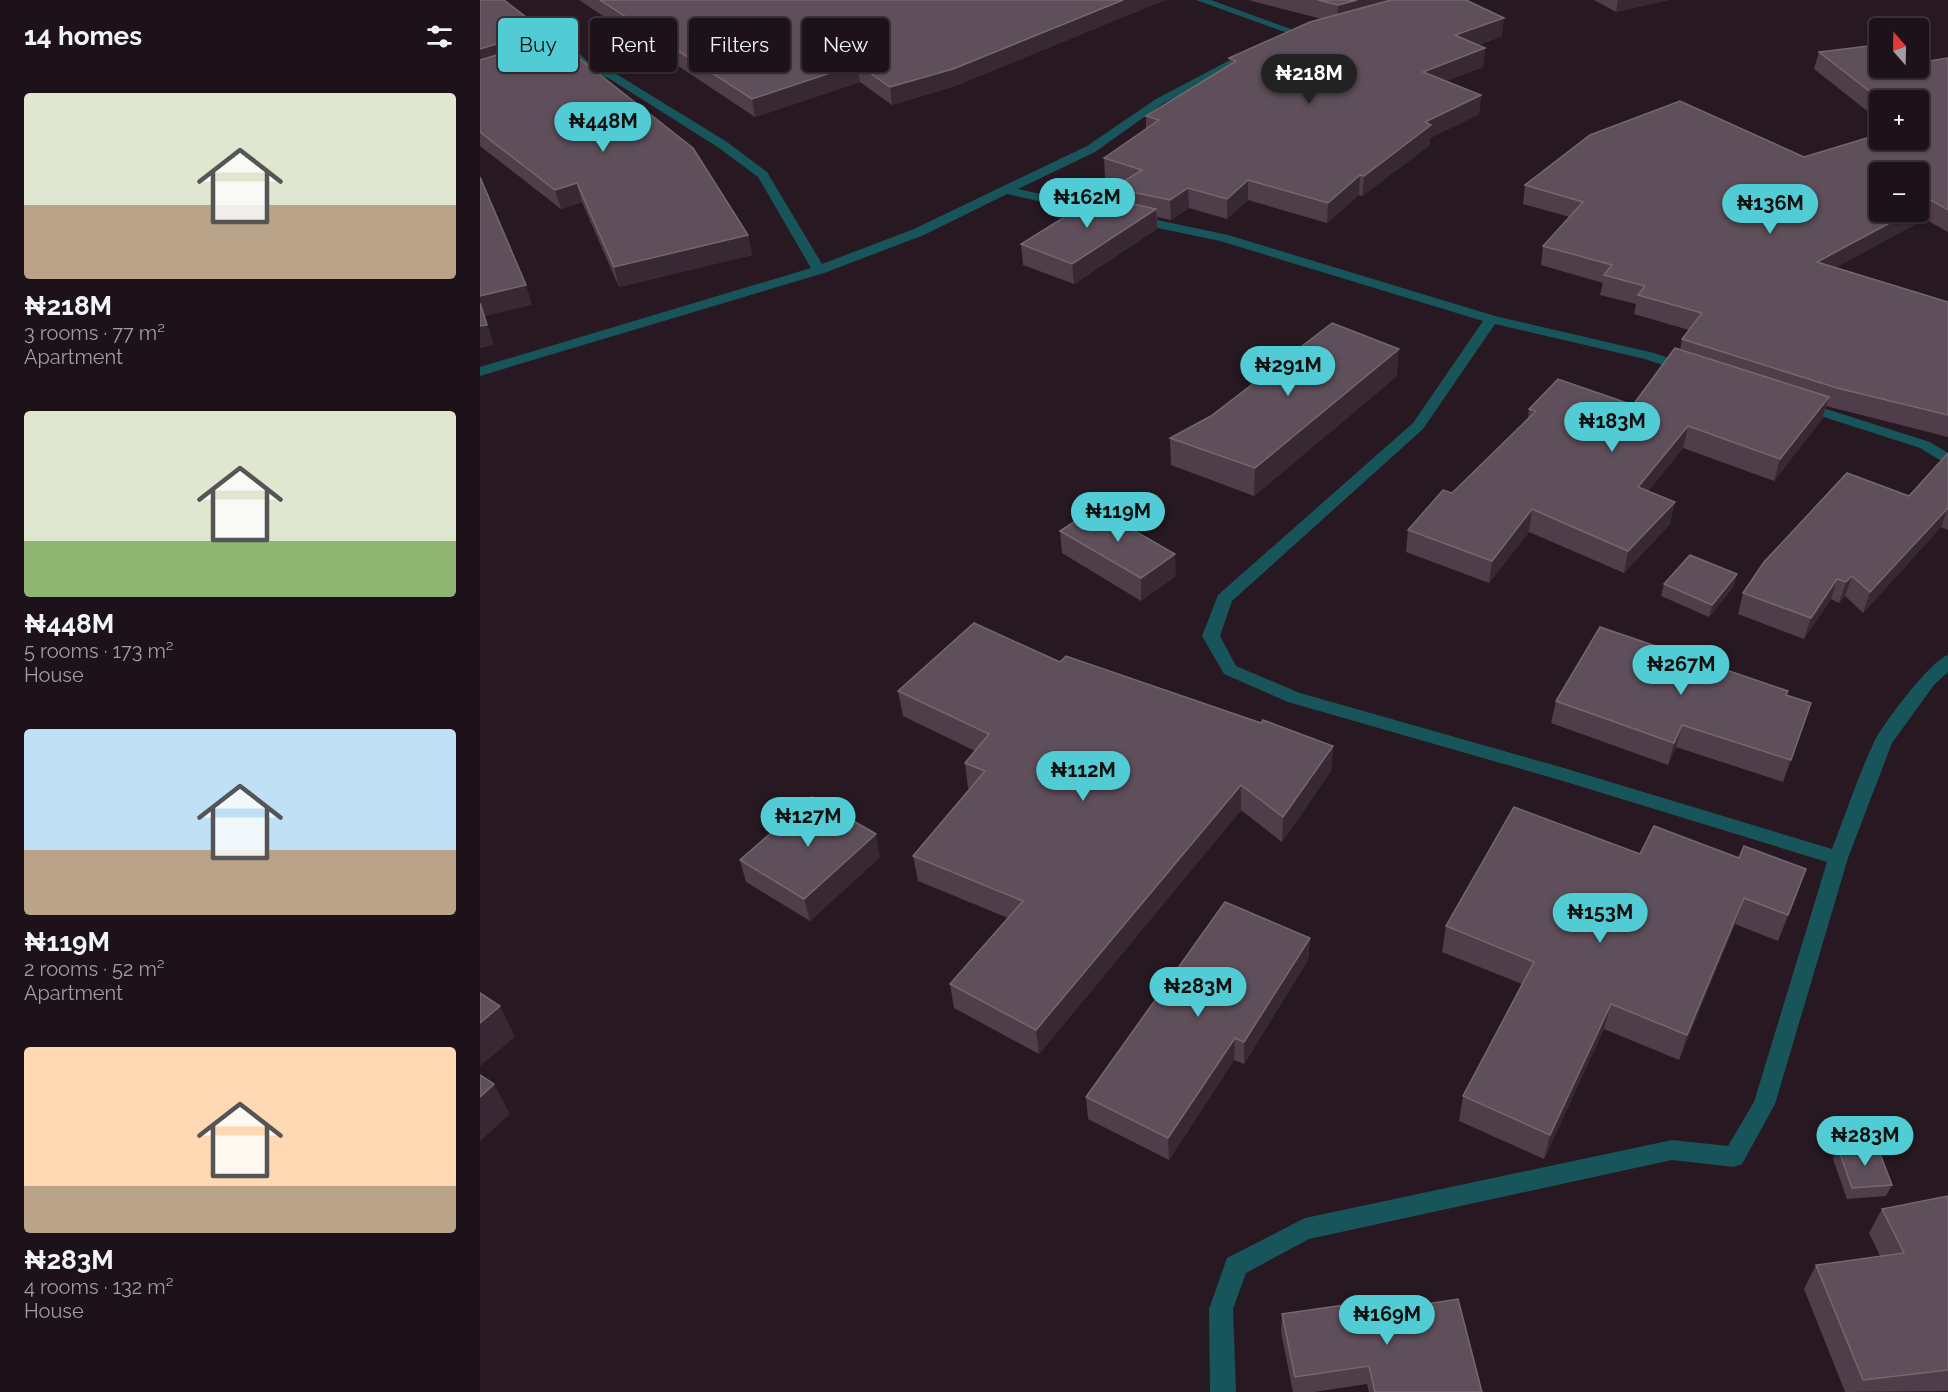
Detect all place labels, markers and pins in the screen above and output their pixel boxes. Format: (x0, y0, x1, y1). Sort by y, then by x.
pin: ₦218M (1267, 54, 1351, 105)
pin: ₦448M (561, 102, 645, 153)
pin: ₦162M (1045, 178, 1129, 229)
pin: ₦136M (1728, 184, 1812, 235)
pin: ₦291M (1246, 346, 1330, 397)
pin: ₦183M (1570, 402, 1654, 453)
pin: ₦119M (1076, 492, 1160, 543)
pin: ₦267M (1639, 645, 1723, 696)
pin: ₦112M (1041, 751, 1125, 802)
pin: ₦127M (766, 797, 850, 848)
pin: ₦153M (1558, 893, 1642, 944)
pin: ₦283M (1156, 967, 1240, 1018)
pin: ₦283M (1823, 1116, 1907, 1167)
pin: ₦169M (1345, 1295, 1429, 1346)

